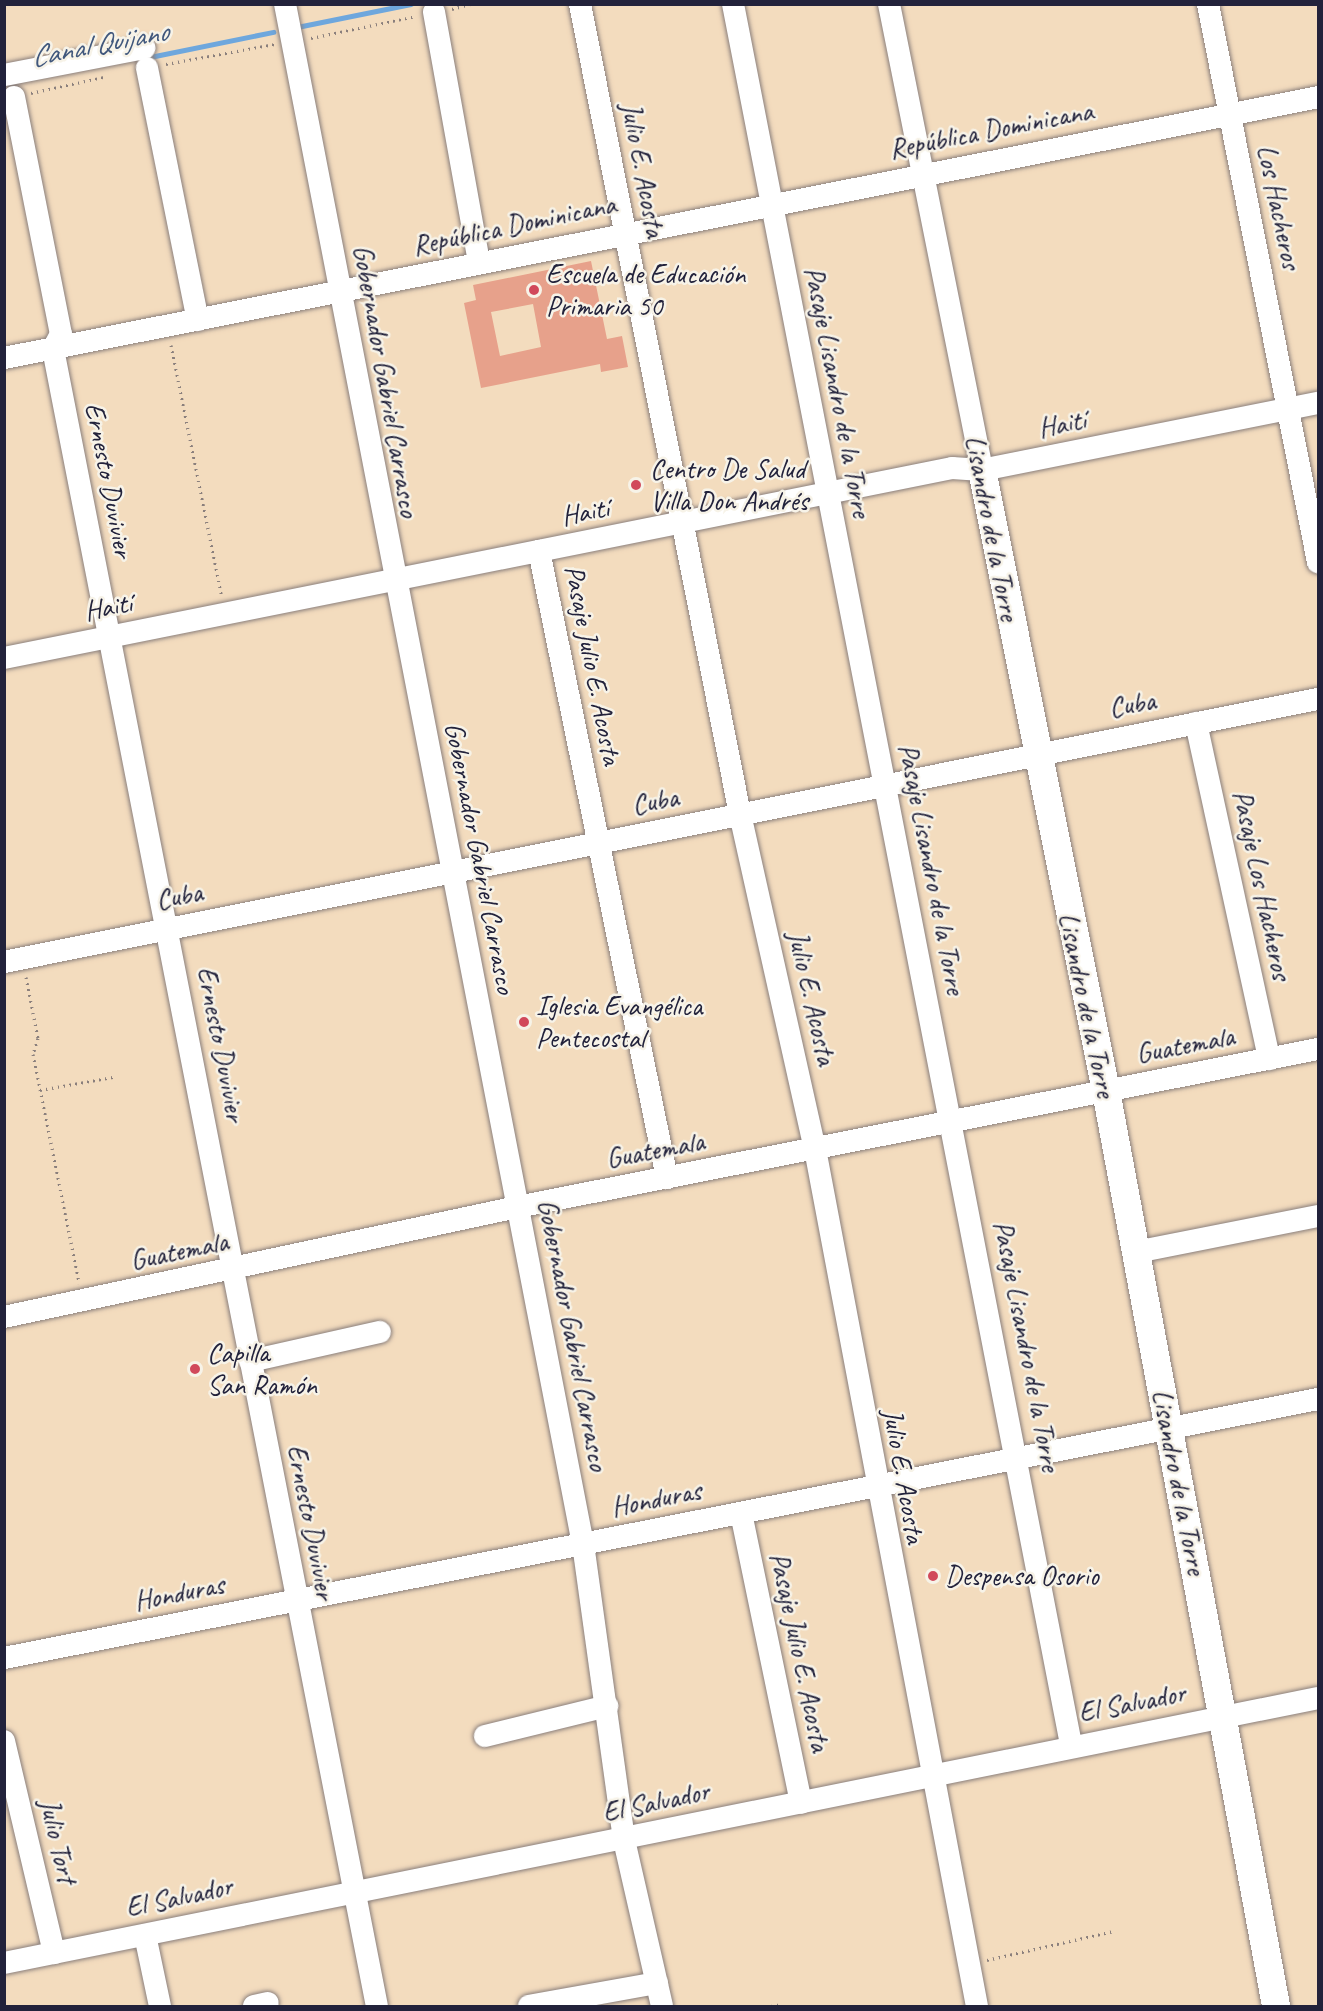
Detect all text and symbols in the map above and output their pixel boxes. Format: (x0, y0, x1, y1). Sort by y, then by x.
water label: Canal Quijano (27, 13, 171, 75)
street label: República Dominicana (886, 94, 1096, 166)
street label: Julio E. Acosta (614, 100, 672, 240)
street label: Los Hacheros (1249, 141, 1309, 273)
street label: República Dominicana (409, 187, 619, 263)
street label: Gobernador Gabriel Carrasco (345, 242, 427, 520)
place label: Escuela de Educación Primaria 50 (546, 257, 745, 323)
street label: Pasaje Lisandro de la Torre (797, 264, 879, 520)
marker: Escuela de Educación Primaria 50 (527, 283, 541, 297)
street label: Ernesto Duvivier (78, 400, 140, 560)
street label: Haití (1035, 403, 1089, 445)
street label: Lisandro de la Torre (958, 432, 1026, 624)
place label: Centro De Salud Villa Don Andrés (650, 452, 808, 518)
marker: Centro De Salud Villa Don Andrés (627, 476, 645, 494)
street label: Haití (558, 491, 612, 533)
street label: Pasaje Julio E. Acosta (557, 562, 629, 768)
street label: Haití (81, 586, 135, 628)
street label: Cuba (1106, 683, 1158, 725)
street label: Gobernador Gabriel Carrasco (437, 719, 523, 997)
street label: Pasaje Lisandro de la Torre (891, 741, 973, 997)
street label: Cuba (629, 780, 681, 822)
street label: Pasaje Los Hacheros (1225, 787, 1299, 983)
street label: Cuba (153, 875, 205, 917)
street label: Lisandro de la Torre (1051, 909, 1123, 1101)
street label: Julio E. Acosta (780, 928, 844, 1068)
street label: Ernesto Duvivier (190, 964, 252, 1124)
place label: Iglesia Evangélica Pentecostal (536, 989, 702, 1055)
marker: Iglesia Evangélica Pentecostal (517, 1015, 531, 1029)
street label: Guatemala (1133, 1019, 1237, 1071)
street label: Guatemala (603, 1124, 707, 1176)
street label: Gobernador Gabriel Carrasco (530, 1196, 616, 1474)
street label: Pasaje Lisandro de la Torre (986, 1218, 1068, 1474)
street label: Guatemala (127, 1224, 231, 1278)
place label: Capilla San Ramón (207, 1336, 317, 1402)
marker: Capilla San Ramón (188, 1362, 202, 1376)
street label: Lisandro de la Torre (1145, 1386, 1213, 1578)
street label: Julio E. Acosta (876, 1406, 932, 1546)
street label: Ernesto Duvivier (280, 1442, 342, 1602)
street label: Honduras (608, 1474, 704, 1524)
street label: Pasaje Julio E. Acosta (762, 1549, 838, 1755)
place label: Despensa Osorio (945, 1559, 1099, 1593)
street label: Honduras (131, 1568, 227, 1618)
marker: Despensa Osorio (926, 1569, 940, 1583)
street label: El Salvador (1076, 1676, 1188, 1730)
street label: El Salvador (600, 1774, 712, 1830)
street label: Julio Tort (32, 1796, 84, 1886)
street label: El Salvador (123, 1869, 235, 1925)

